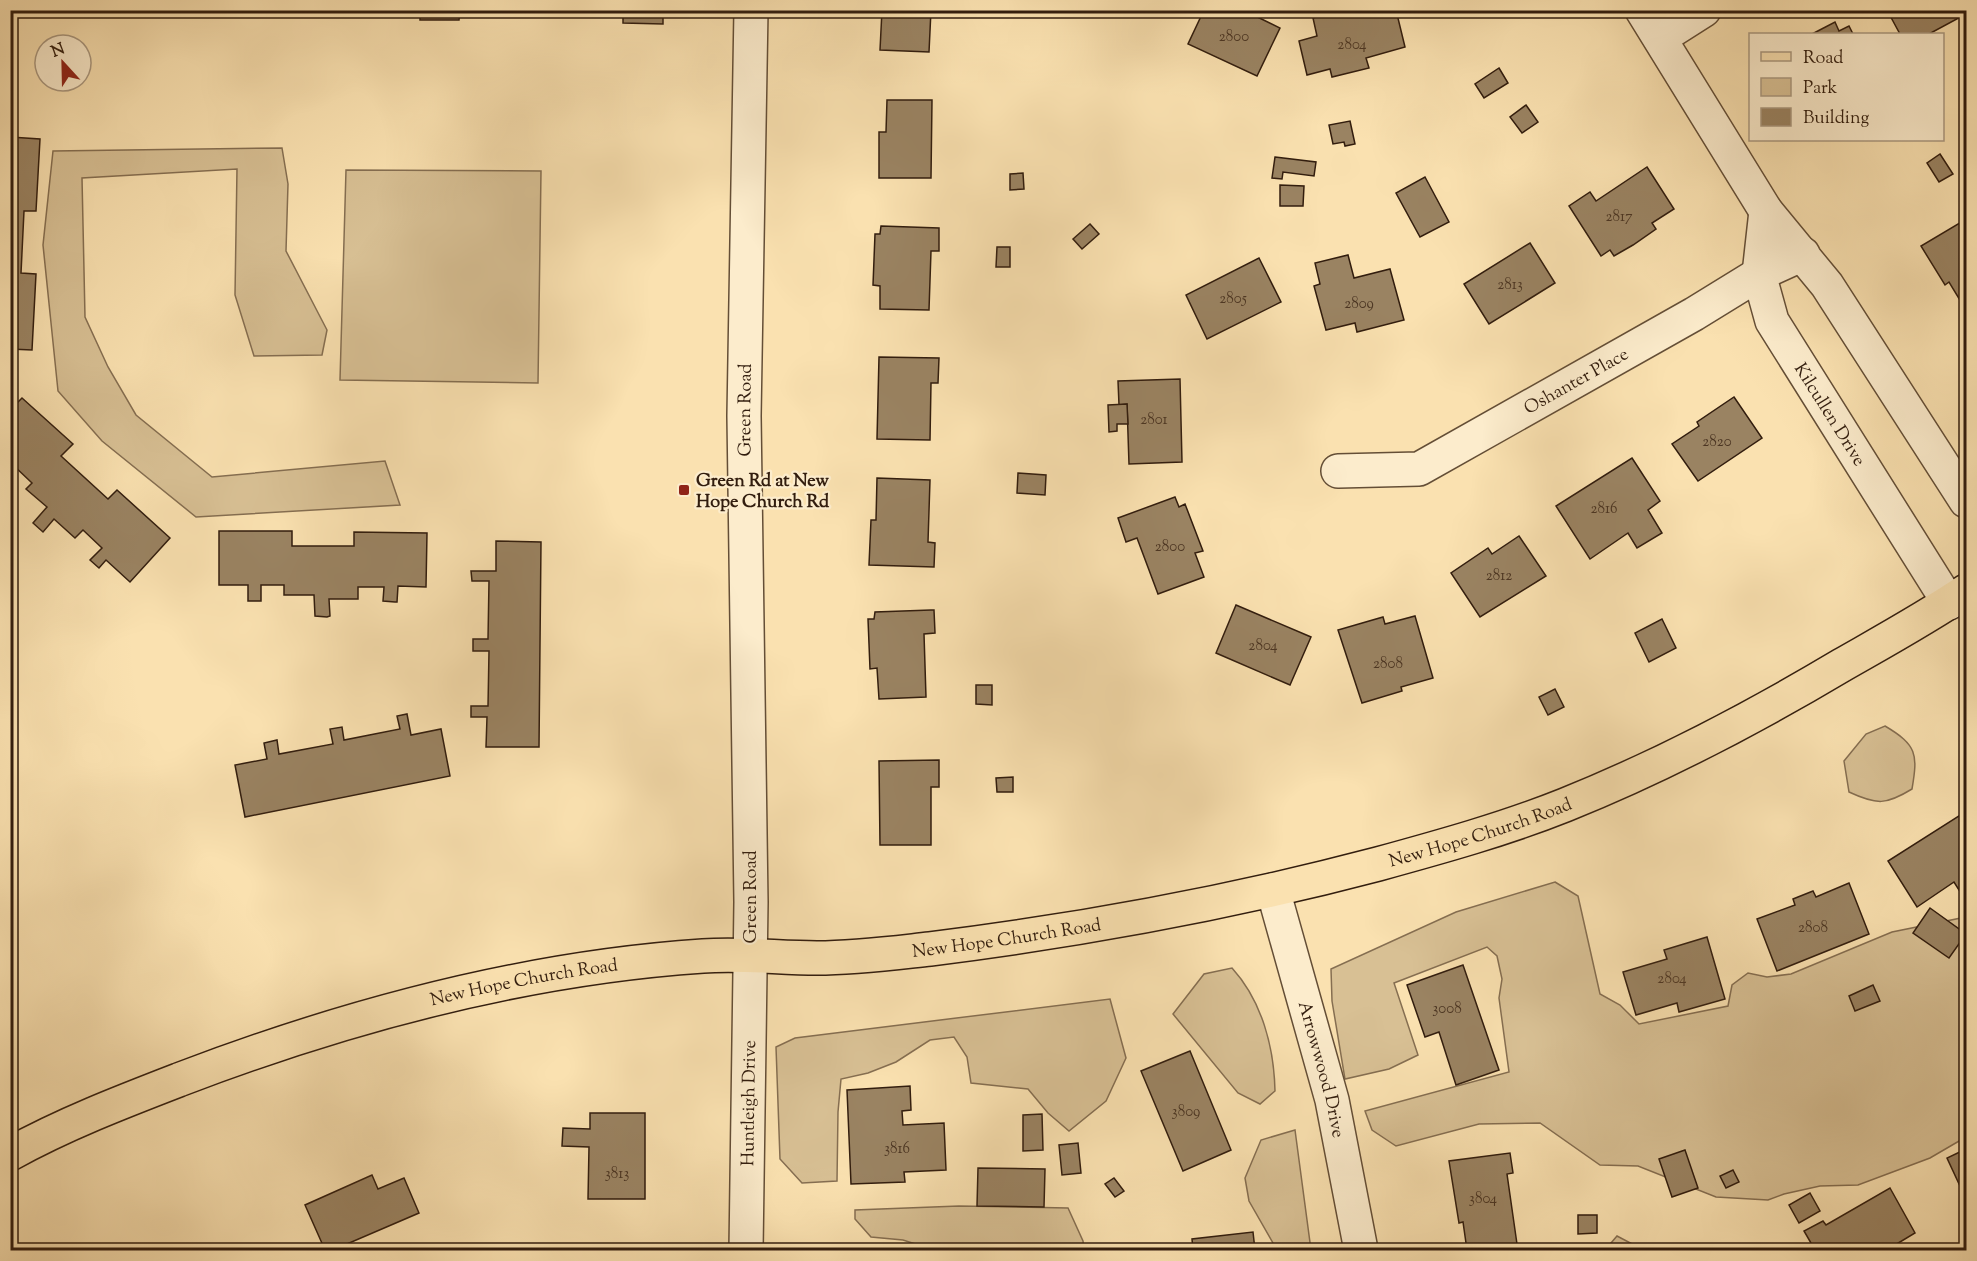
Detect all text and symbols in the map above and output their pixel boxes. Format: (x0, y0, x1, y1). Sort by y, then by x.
house number: 2800 (1219, 27, 1249, 48)
north arrow (33, 33, 93, 93)
legend (1749, 33, 1944, 141)
house number: 2804 (1337, 35, 1367, 56)
text: N (48, 38, 69, 64)
text: Road (1803, 46, 1843, 72)
text: Park (1803, 76, 1838, 102)
text: Building (1803, 106, 1869, 132)
house number: 2817 (1605, 207, 1633, 228)
house number: 2813 (1497, 275, 1523, 296)
house number: 2805 (1219, 289, 1247, 310)
house number: 2809 (1344, 294, 1374, 315)
street label: Oshanter Place (1520, 342, 1634, 422)
street label: Kilcullen Drive (1786, 358, 1871, 472)
street label: Green Road (733, 363, 760, 457)
house number: 2801 (1140, 410, 1168, 431)
house number: 2820 (1702, 432, 1732, 453)
place label: Green Rd at New Hope Church Rd (696, 469, 830, 516)
marker: Green Rd at New Hope Church Rd (677, 483, 691, 497)
house number: 2816 (1590, 499, 1618, 520)
house number: 2800 (1155, 537, 1185, 558)
house number: 2812 (1486, 566, 1512, 587)
house number: 2804 (1248, 636, 1278, 657)
house number: 2808 (1373, 654, 1403, 675)
street label: New Hope Church Road (1386, 792, 1576, 875)
street label: Green Road (739, 850, 765, 944)
street label: New Hope Church Road (911, 913, 1103, 966)
house number: 2808 (1798, 918, 1828, 939)
street label: New Hope Church Road (428, 953, 620, 1014)
house number: 2804 (1657, 969, 1687, 990)
street label: Arrowwood Drive (1290, 998, 1350, 1140)
house number: 3008 (1432, 999, 1462, 1020)
street label: Huntleigh Drive (736, 1040, 764, 1166)
house number: 3809 (1172, 1102, 1200, 1123)
house number: 3816 (884, 1139, 910, 1160)
house number: 3813 (605, 1164, 629, 1185)
house number: 3804 (1469, 1189, 1498, 1210)

